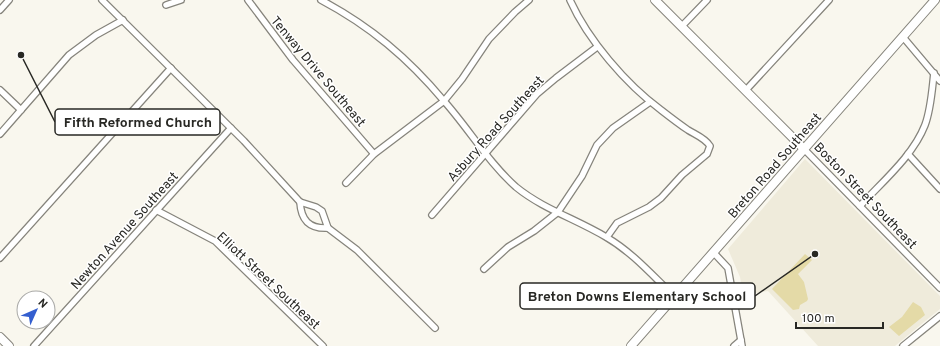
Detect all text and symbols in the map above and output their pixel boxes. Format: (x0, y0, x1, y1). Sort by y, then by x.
street label: Tenway Drive Southeast (267, 14, 368, 131)
street label: Asbury Road Southeast (445, 73, 548, 186)
callout: Fifth Reformed Church (55, 109, 220, 135)
street label: Breton Road Southeast (725, 110, 826, 222)
text: Fifth Reformed Church (64, 115, 212, 132)
street label: Boston Street Southeast (810, 140, 920, 253)
street label: Newton Avenue Southeast (68, 169, 183, 293)
street label: Elliott Street Southeast (213, 229, 323, 334)
callout: Breton Downs Elementary School (520, 283, 755, 309)
text: Breton Downs Elementary School (528, 289, 746, 306)
north arrow (16, 290, 56, 330)
text: N (35, 296, 50, 311)
scale bar (796, 304, 883, 330)
text: 100 m (802, 311, 835, 327)

